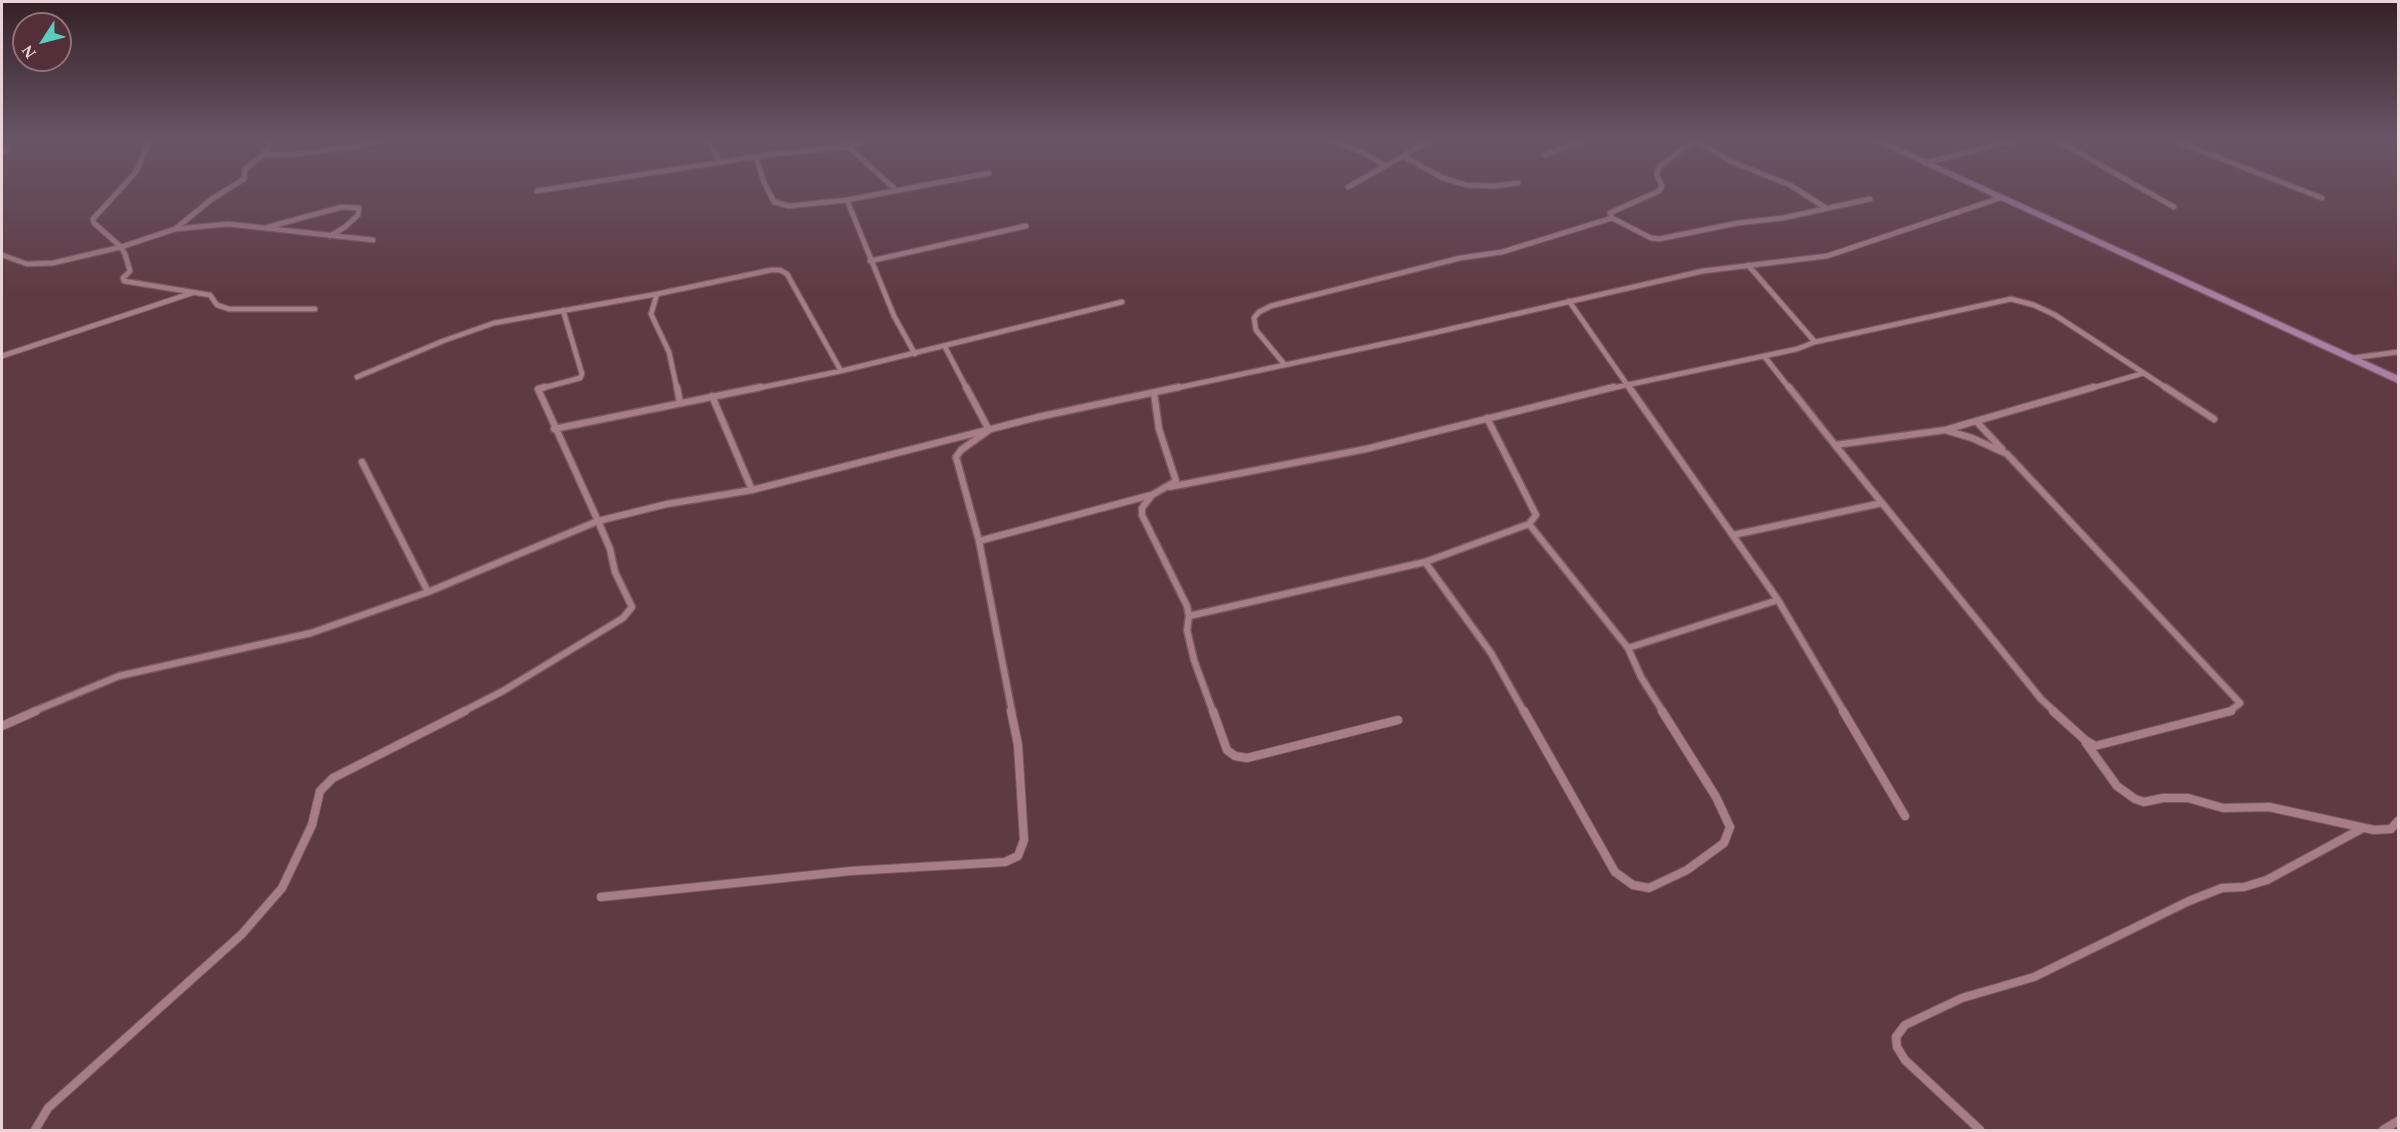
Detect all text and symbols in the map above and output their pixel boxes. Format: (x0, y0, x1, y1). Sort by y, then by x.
north arrow (12, 12, 72, 72)
text: N (18, 42, 39, 61)

